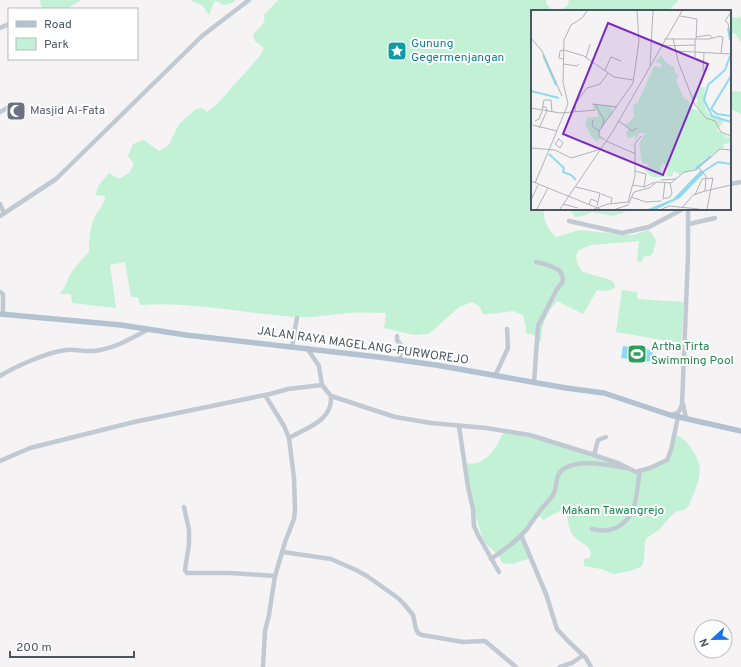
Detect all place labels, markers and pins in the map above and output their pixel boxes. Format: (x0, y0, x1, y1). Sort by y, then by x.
place label: Gunung Gegermenjangan (411, 36, 504, 66)
place icon: Gunung Gegermenjangan (386, 40, 408, 62)
mosque icon: Masjid Al-Fata (5, 100, 27, 122)
place label: Masjid Al-Fata (30, 103, 105, 119)
place label: Artha Tirta Swimming Pool (651, 339, 734, 369)
sports icon: Artha Tirta Swimming Pool (626, 343, 648, 365)

